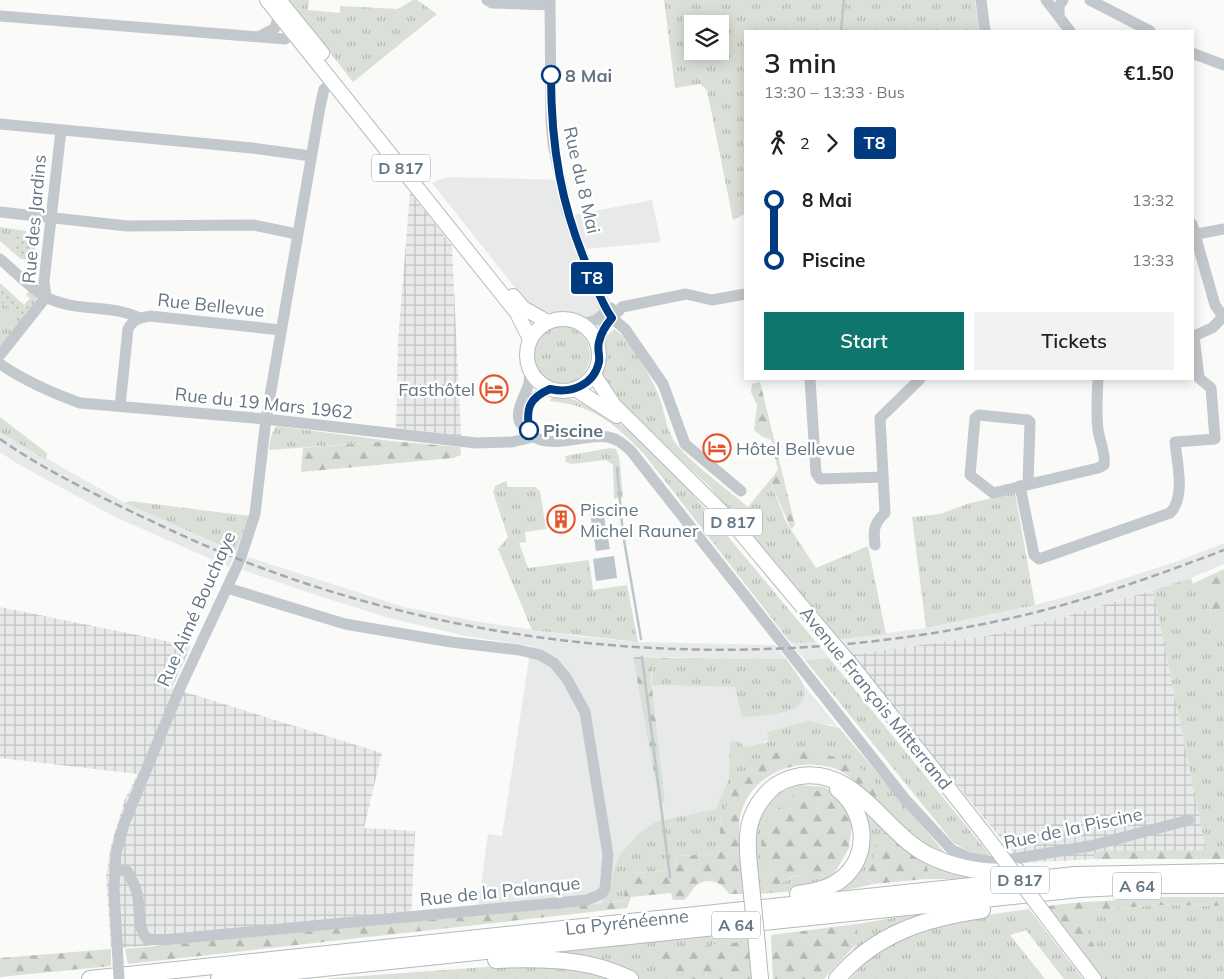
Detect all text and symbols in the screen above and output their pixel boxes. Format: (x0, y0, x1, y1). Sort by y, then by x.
map controls (684, 15, 729, 60)
button: layers (684, 15, 729, 60)
text: 3 min (764, 45, 837, 80)
text: €1.50 (1124, 61, 1174, 85)
place label: 8 Mai (565, 64, 612, 87)
marker: 8 Mai (541, 65, 561, 85)
text: 13:30 – 13:33 · Bus (764, 82, 905, 102)
street label: Rue du 8 Mai (559, 124, 605, 236)
icon: walk (764, 129, 792, 157)
icon: forward (818, 129, 846, 157)
text: T8 (864, 131, 886, 154)
text: 2 (800, 133, 810, 153)
street label: Rue des Jardins (17, 154, 51, 284)
road number: D 817 (372, 154, 430, 182)
text: 8 Mai (802, 188, 852, 212)
text: 13:32 (1132, 190, 1174, 210)
text: Piscine (802, 248, 866, 272)
text: 13:33 (1132, 250, 1174, 270)
line badge: T8 (570, 262, 614, 294)
text: T8 (581, 266, 603, 289)
street label: Rue Bellevue (156, 288, 266, 322)
button: Start (764, 312, 964, 370)
button: Tickets (974, 312, 1174, 370)
hotel icon: Fasthôtel (479, 374, 509, 404)
place label: Fasthôtel (398, 378, 475, 401)
street label: Rue du 19 Mars 1962 (174, 382, 354, 424)
place label: Piscine (543, 419, 603, 442)
marker: Piscine (519, 420, 539, 440)
hotel icon: Hôtel Bellevue (702, 433, 732, 463)
place label: Hôtel Bellevue (736, 437, 855, 460)
place label: Piscine Michel Rauner (580, 498, 699, 542)
building icon: Piscine Michel Rauner (546, 504, 576, 534)
road number: D 817 (704, 508, 762, 536)
street label: Rue Aimé Bouchaye (151, 528, 241, 690)
street label: Avenue François Mitterrand (795, 602, 957, 794)
street label: Rue de la Piscine (1002, 802, 1144, 854)
road number: D 817 (991, 866, 1049, 894)
street label: Rue de la Palanque (419, 871, 581, 911)
road number: A 64 (1113, 872, 1161, 899)
street label: La Pyrénéenne (564, 904, 690, 940)
road number: A 64 (712, 912, 760, 938)

